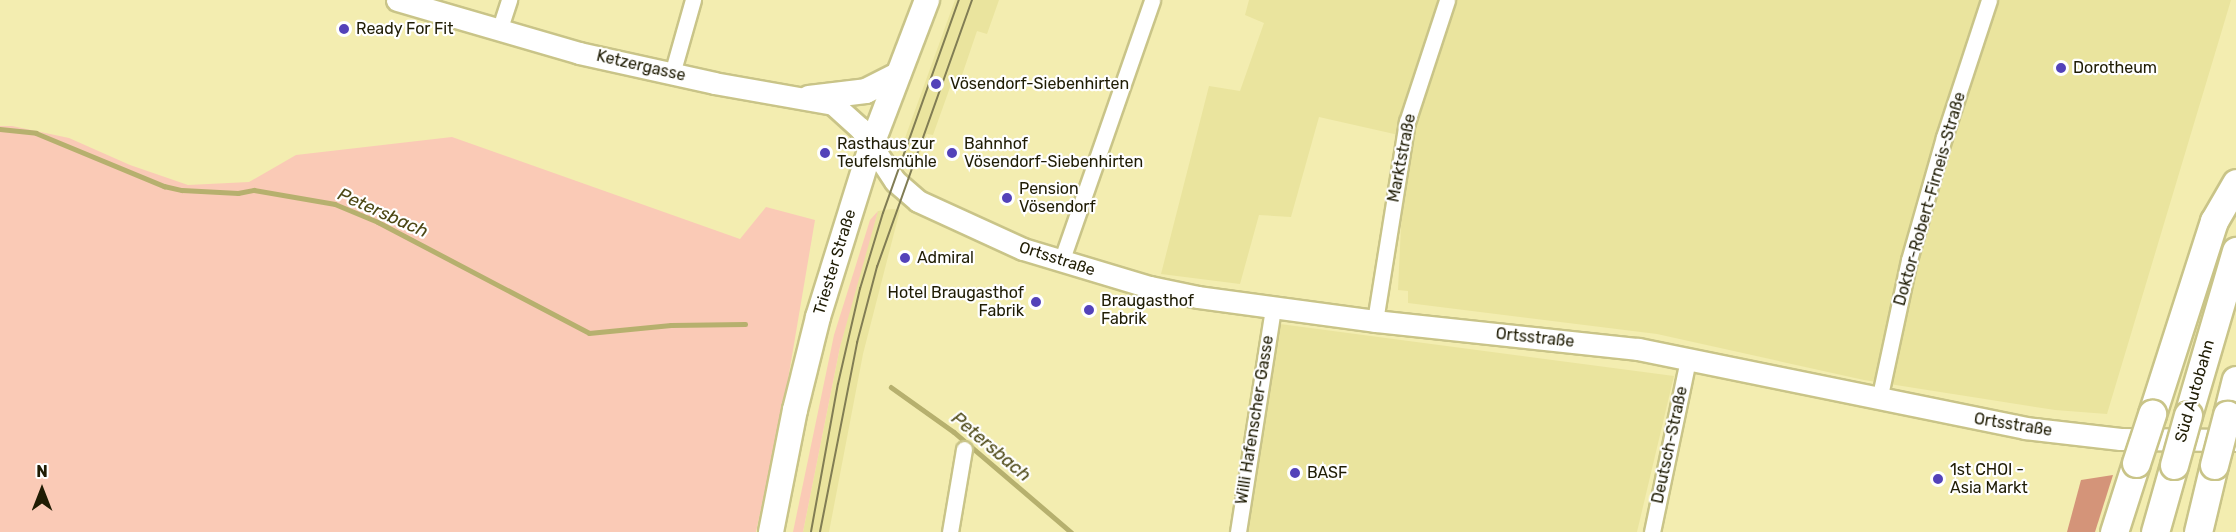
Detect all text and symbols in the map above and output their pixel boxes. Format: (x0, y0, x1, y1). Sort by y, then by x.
place label: Ready For Fit (356, 19, 454, 39)
marker: Ready For Fit (337, 22, 351, 36)
street label: Ketzergasse (595, 46, 687, 86)
place label: Dorotheum (2073, 58, 2157, 78)
marker: Dorotheum (2054, 61, 2068, 75)
place label: Vösendorf-Siebenhirten (950, 74, 1129, 94)
marker: Vösendorf-Siebenhirten (927, 75, 945, 93)
street label: Doktor-Robert-Firneis-Straße (1890, 90, 1970, 308)
street label: Marktstraße (1384, 112, 1420, 204)
place label: Rasthaus zur Teufelsmühle (837, 134, 937, 172)
place label: Bahnhof Vösendorf-Siebenhirten (964, 134, 1143, 172)
marker: Rasthaus zur Teufelsmühle (818, 146, 832, 160)
marker: Bahnhof Vösendorf-Siebenhirten (945, 146, 959, 160)
place label: Pension Vösendorf (1019, 179, 1096, 217)
water label: Petersbach (334, 183, 432, 243)
marker: Pension Vösendorf (1000, 191, 1014, 205)
street label: Triester Straße (810, 207, 860, 317)
street label: Ortsstraße (1017, 238, 1097, 280)
place label: Admiral (917, 248, 974, 268)
marker: Admiral (898, 251, 912, 265)
place label: Hotel Braugasthof Fabrik (888, 283, 1024, 321)
place label: Braugasthof Fabrik (1101, 291, 1194, 329)
marker: Hotel Braugasthof Fabrik (1029, 295, 1043, 309)
marker: Braugasthof Fabrik (1082, 303, 1096, 317)
street label: Ortsstraße (1495, 324, 1575, 352)
street label: Willi Hafenscher-Gasse (1232, 334, 1278, 506)
street label: Süd Autobahn (2171, 337, 2219, 445)
street label: Deutsch-Straße (1648, 385, 1692, 505)
water label: Petersbach (947, 408, 1035, 486)
street label: Ortsstraße (1973, 409, 2053, 441)
north arrow (12, 460, 72, 520)
place label: 1st CHOI - Asia Markt (1950, 460, 2028, 498)
text: N (36, 462, 48, 481)
place label: BASF (1307, 463, 1347, 483)
marker: BASF (1288, 466, 1302, 480)
marker: 1st CHOI - Asia Markt (1931, 472, 1945, 486)

